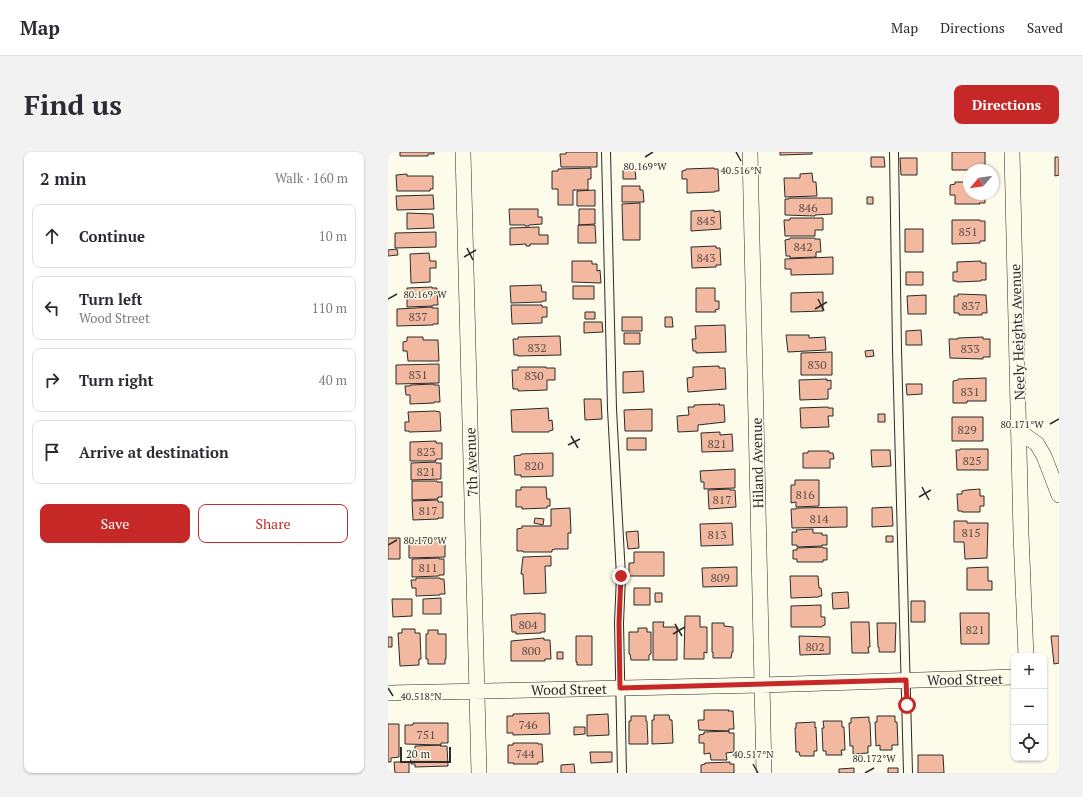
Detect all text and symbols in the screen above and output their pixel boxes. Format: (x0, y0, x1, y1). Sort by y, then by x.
text: Map (20, 15, 60, 40)
text: Map (891, 18, 918, 37)
text: Directions (940, 18, 1005, 37)
text: Saved (1027, 18, 1063, 37)
button: Directions (954, 85, 1059, 124)
text: Find us (24, 86, 122, 123)
text: 80.169°W (623, 160, 667, 173)
text: 40.516°N (721, 164, 762, 177)
north arrow (963, 164, 999, 200)
text: 2 min (40, 167, 87, 190)
text: Walk · 160 m (275, 169, 348, 187)
house number: 846 (798, 200, 818, 215)
house number: 845 (696, 213, 716, 228)
house number: 851 (958, 224, 978, 239)
icon: ahead (41, 225, 63, 247)
text: Continue (79, 226, 145, 246)
text: 10 m (319, 227, 347, 245)
house number: 842 (793, 239, 813, 254)
house number: 843 (696, 250, 716, 265)
street label: Neely Heights Avenue (1005, 264, 1029, 400)
text: 80.169°W (403, 288, 447, 301)
text: Turn left (79, 289, 143, 309)
icon: left (41, 297, 63, 319)
house number: 837 (961, 298, 981, 313)
text: 110 m (312, 299, 347, 317)
text: Wood Street (79, 309, 150, 327)
house number: 837 (408, 309, 428, 324)
house number: 832 (527, 340, 547, 355)
house number: 833 (960, 341, 980, 356)
house number: 830 (807, 357, 827, 372)
house number: 831 (408, 367, 428, 382)
house number: 830 (524, 368, 544, 383)
icon: right (41, 369, 63, 391)
text: Turn right (79, 370, 154, 390)
text: 40 m (319, 371, 347, 389)
house number: 831 (960, 384, 980, 399)
street label: Hiland Avenue (747, 417, 767, 509)
text: 80.171°W (1000, 418, 1044, 431)
house number: 829 (957, 422, 977, 437)
street label: 7th Avenue (460, 427, 482, 497)
house number: 821 (707, 436, 727, 451)
icon: arrive (41, 441, 63, 463)
text: Arrive at destination (79, 442, 229, 462)
house number: 823 (416, 444, 436, 459)
house number: 825 (962, 453, 982, 468)
house number: 820 (524, 458, 544, 473)
house number: 821 (416, 464, 436, 479)
house number: 816 (795, 487, 815, 502)
house number: 817 (712, 492, 732, 507)
house number: 817 (418, 503, 438, 518)
button: Save (40, 504, 190, 543)
button: Share (198, 504, 348, 543)
house number: 814 (809, 511, 829, 526)
house number: 815 (961, 525, 981, 540)
house number: 813 (707, 527, 727, 542)
text: 80.170°W (403, 534, 447, 547)
house number: 811 (418, 560, 438, 575)
route end (612, 567, 630, 585)
house number: 809 (710, 570, 730, 585)
house number: 804 (518, 617, 538, 632)
house number: 821 (965, 622, 985, 637)
house number: 802 (805, 639, 825, 654)
house number: 800 (521, 643, 541, 658)
map controls (1011, 653, 1047, 761)
button: + (1011, 653, 1047, 689)
street label: Wood Street (927, 669, 1004, 689)
street label: Wood Street (531, 679, 608, 699)
button: − (1011, 689, 1047, 725)
text: 40.518°N (401, 690, 442, 703)
route start (898, 696, 916, 714)
house number: 746 (518, 717, 538, 732)
button: locate (1011, 725, 1047, 761)
house number: 751 (416, 727, 436, 742)
scale bar (400, 745, 451, 764)
house number: 744 (515, 746, 535, 761)
text: 20 m (406, 747, 430, 761)
text: 40.517°N (733, 748, 774, 761)
text: 80.172°W (852, 752, 896, 765)

